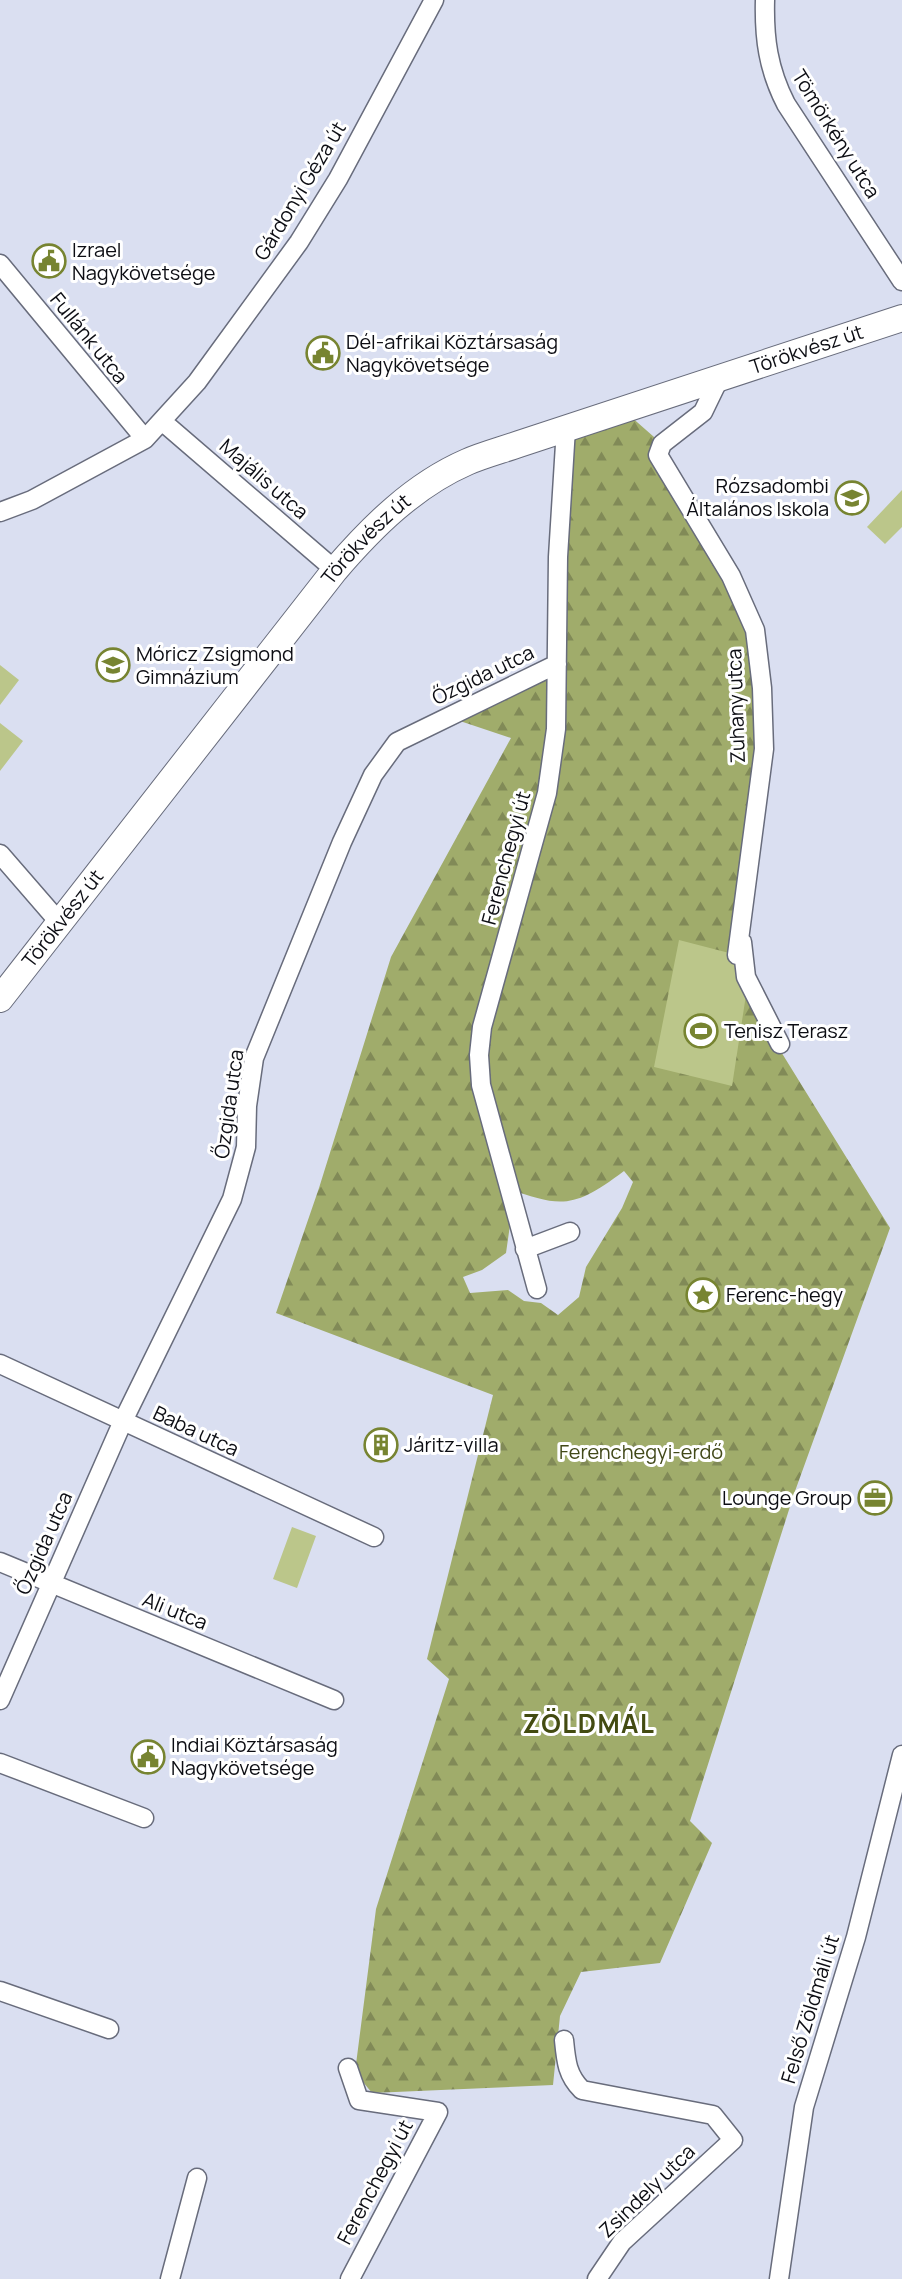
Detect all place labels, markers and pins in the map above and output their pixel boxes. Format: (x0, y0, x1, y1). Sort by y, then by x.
place label: Izrael Nagykövetsége (72, 236, 216, 286)
public building icon: Izrael Nagykövetsége (31, 243, 67, 279)
place label: Dél-afrikai Köztársaság Nagykövetsége (346, 328, 558, 378)
public building icon: Dél-afrikai Köztársaság Nagykövetsége (305, 335, 341, 371)
place label: Rózsadombi Általános Iskola (686, 472, 829, 522)
school or university icon: Rózsadombi Általános Iskola (834, 480, 870, 516)
place label: Móricz Zsigmond Gimnázium (136, 640, 294, 690)
school or university icon: Móricz Zsigmond Gimnázium (95, 647, 131, 683)
sports icon: Tenisz Terasz (683, 1013, 719, 1049)
place label: Tenisz Terasz (724, 1017, 848, 1044)
place icon: Ferenc-hegy (685, 1277, 721, 1313)
place label: Ferenc-hegy (726, 1281, 844, 1308)
building icon: Járitz-villa (363, 1427, 399, 1463)
place label: Járitz-villa (404, 1431, 499, 1458)
office icon: Lounge Group (857, 1480, 893, 1516)
place label: Lounge Group (722, 1484, 852, 1511)
place label: Indiai Köztársaság Nagykövetsége (171, 1731, 338, 1781)
public building icon: Indiai Köztársaság Nagykövetsége (130, 1739, 166, 1775)

